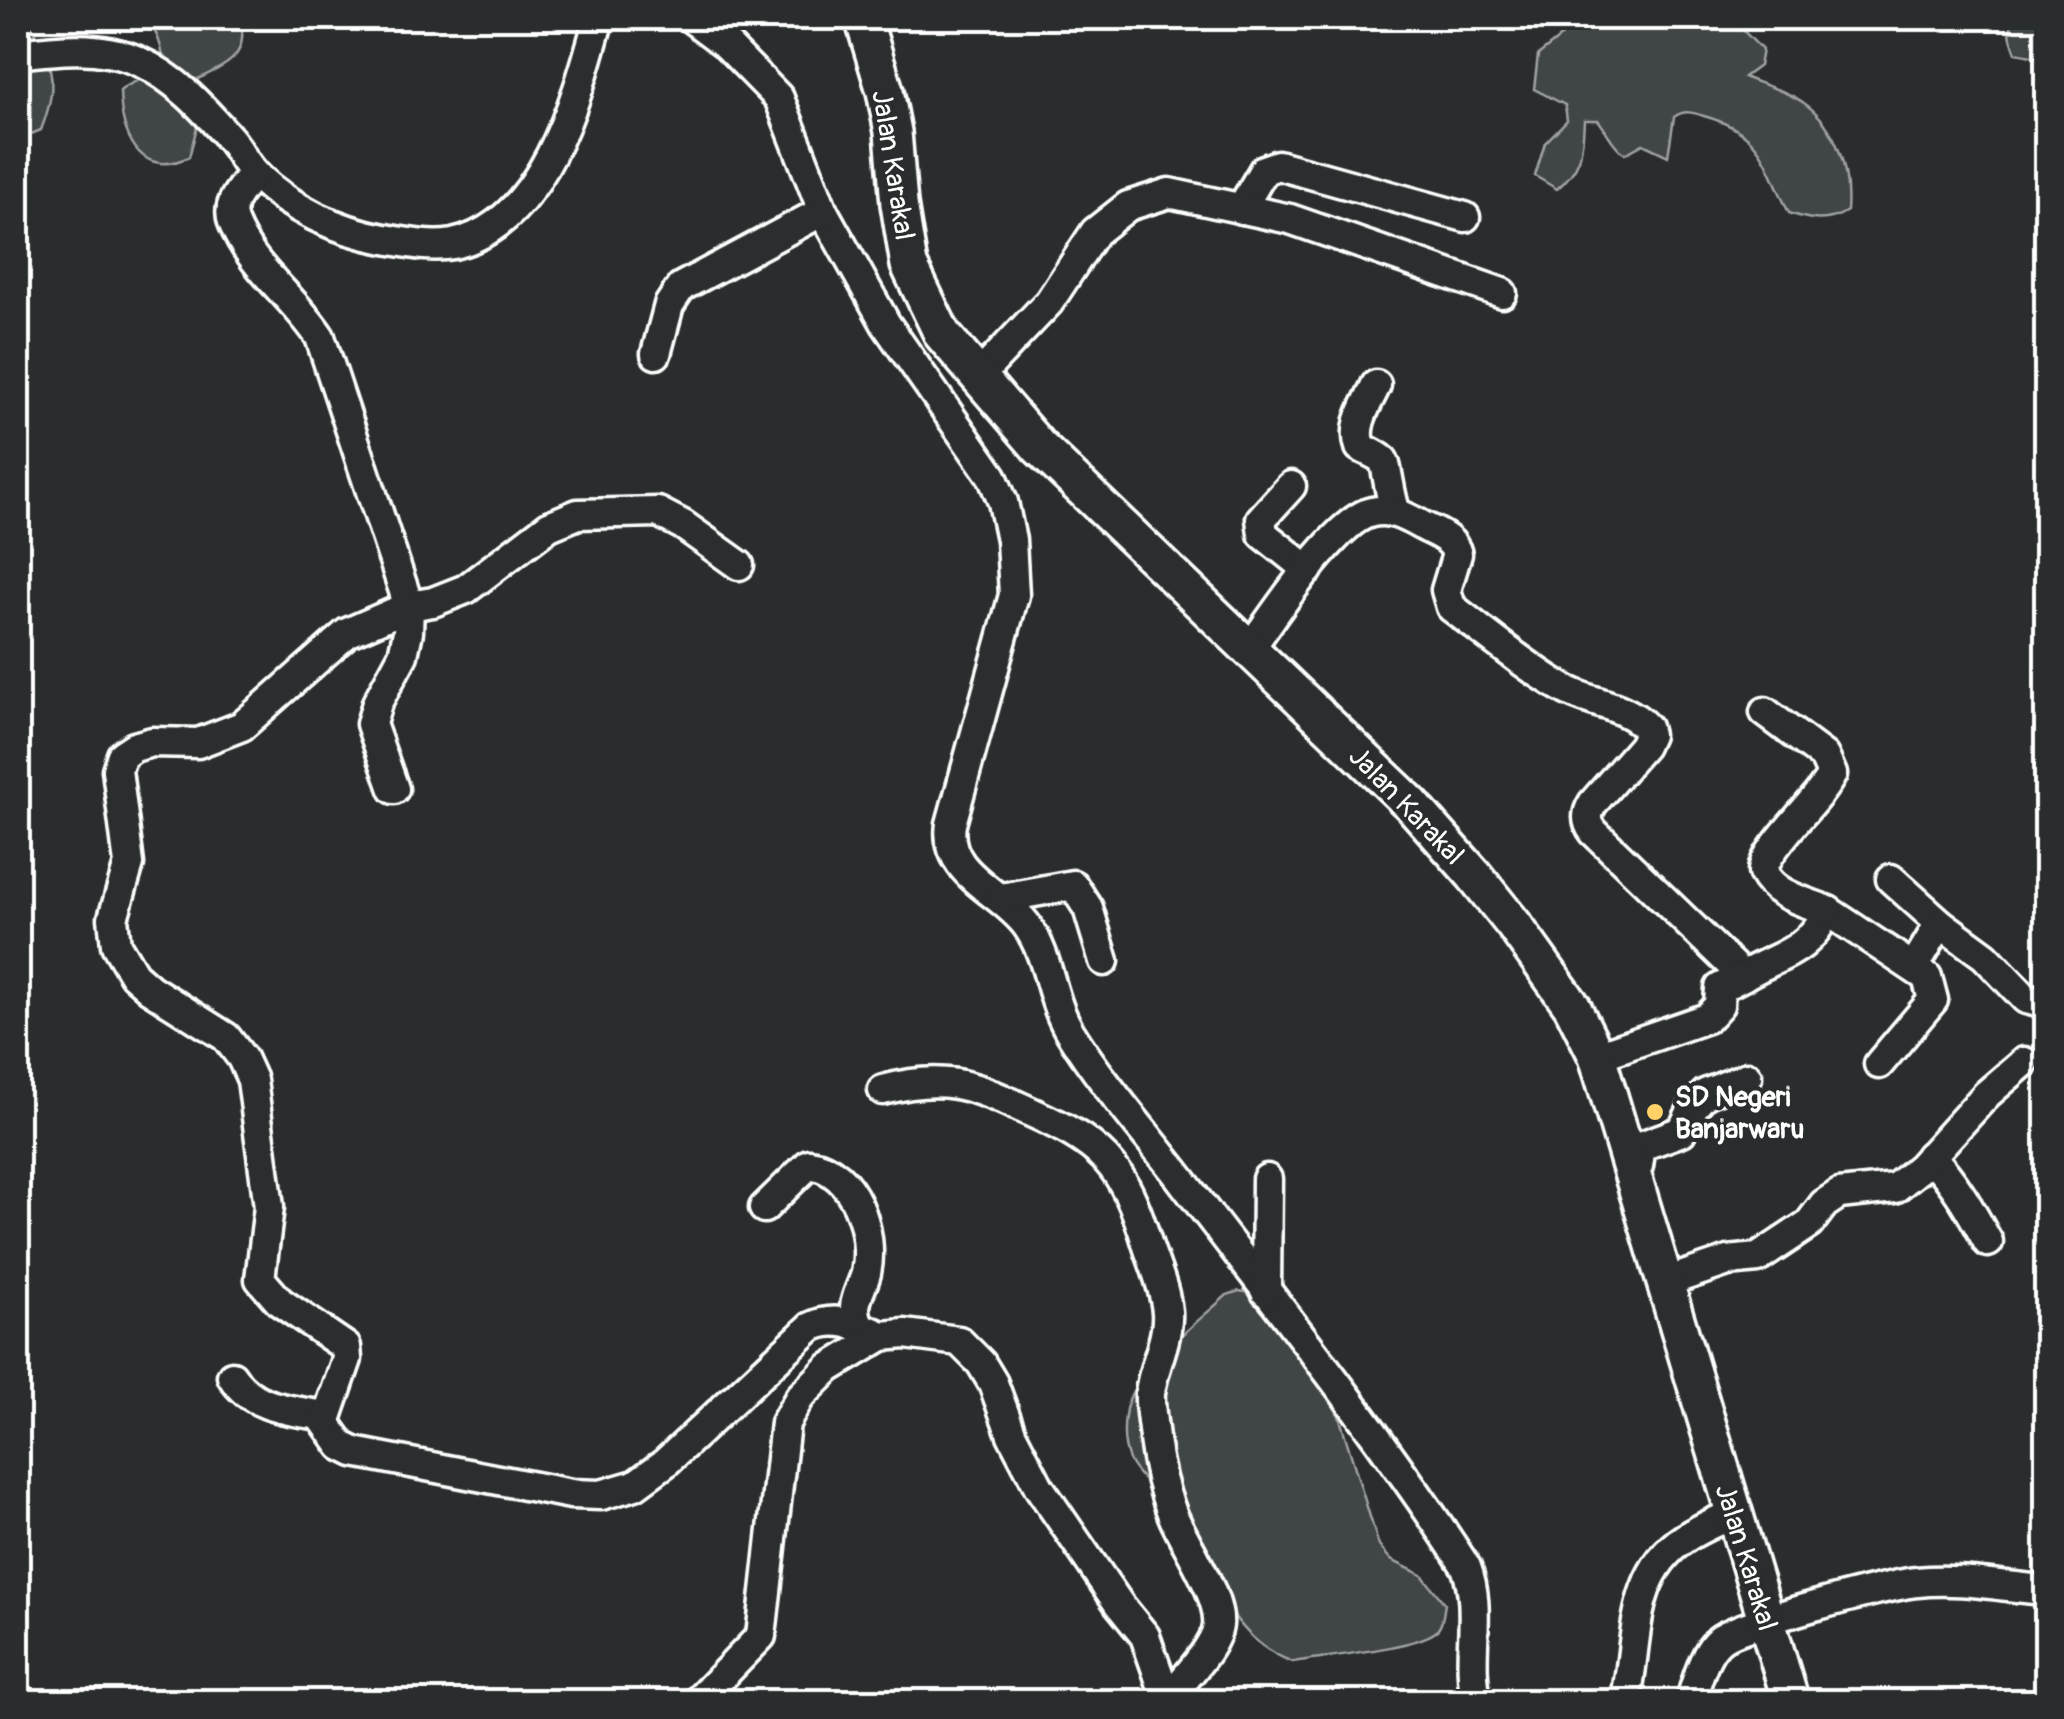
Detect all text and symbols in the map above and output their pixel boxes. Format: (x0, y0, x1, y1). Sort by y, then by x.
street label: Jalan Karakal (863, 88, 922, 243)
street label: Jalan Karakal (1341, 739, 1471, 873)
place label: SD Negeri Banjarwaru (1675, 1080, 1804, 1147)
marker: SD Negeri Banjarwaru (1644, 1101, 1666, 1123)
street label: Jalan Karakal (1707, 1480, 1784, 1635)

